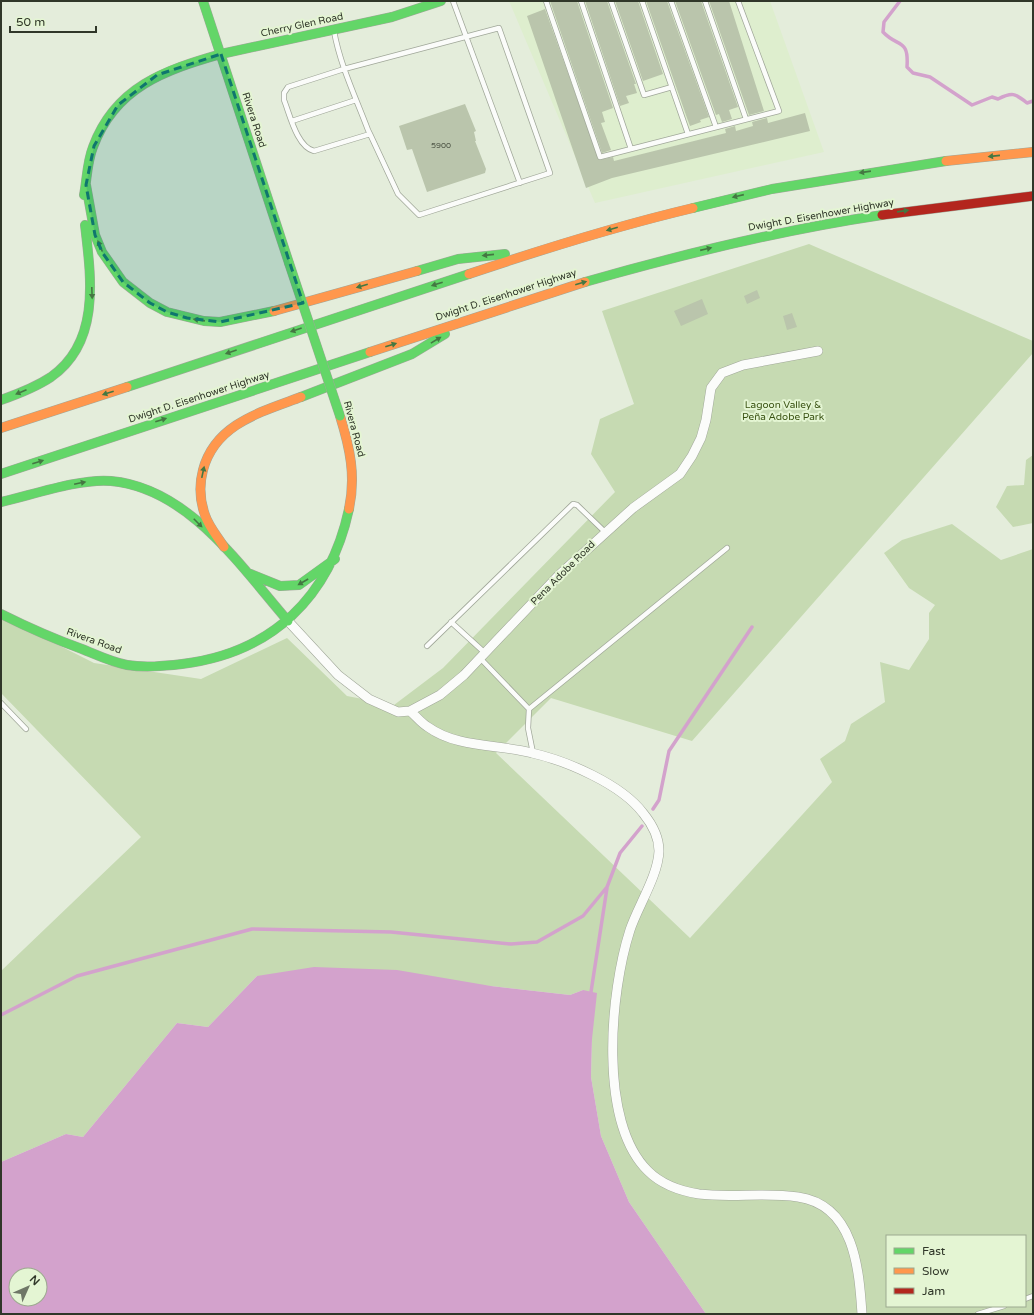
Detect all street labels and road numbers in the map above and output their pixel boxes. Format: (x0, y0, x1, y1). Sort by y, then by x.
street label: Cherry Glen Road (260, 10, 344, 40)
street label: Rivera Road (239, 91, 269, 149)
street label: Dwight D. Eisenhower Highway (747, 196, 895, 234)
street label: Dwight D. Eisenhower Highway (434, 266, 579, 324)
street label: Dwight D. Eisenhower Highway (127, 368, 272, 426)
street label: Rivera Road (341, 400, 367, 458)
street label: Pena Adobe Road (528, 538, 598, 608)
street label: Rivera Road (65, 625, 123, 657)

